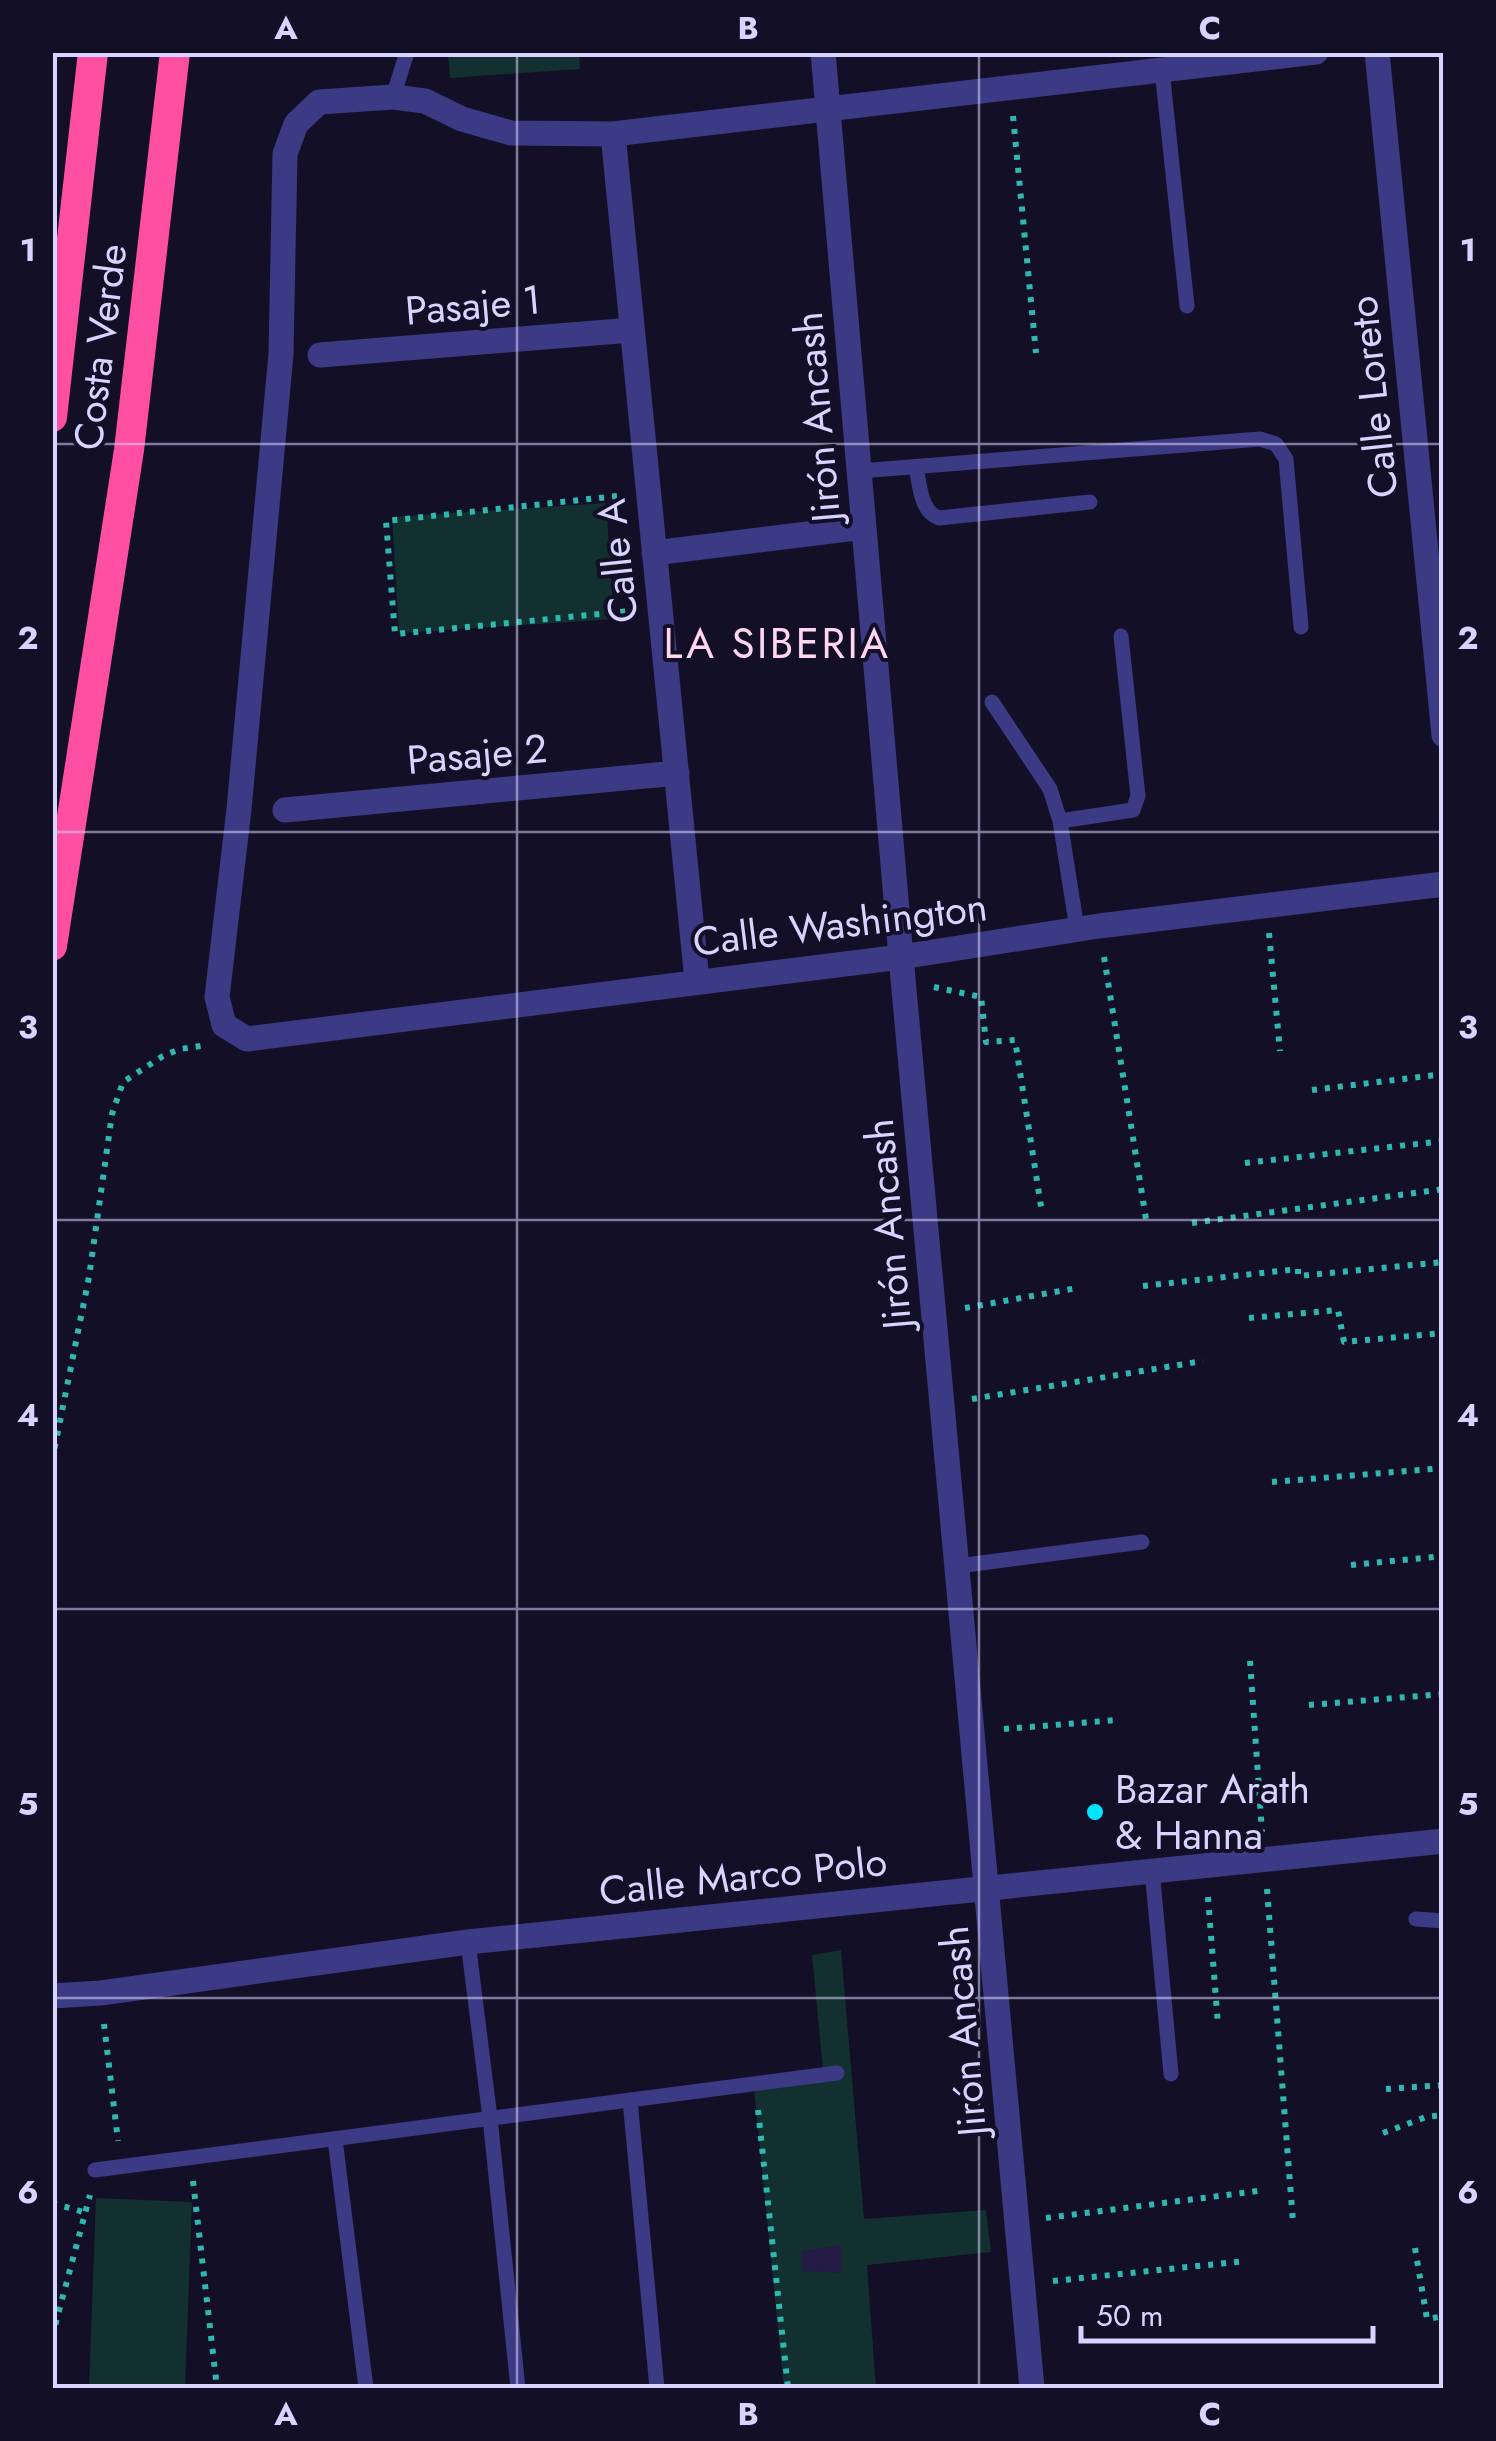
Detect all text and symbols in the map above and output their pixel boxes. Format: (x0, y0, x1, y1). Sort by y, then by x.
text: A (273, 5, 298, 51)
text: B (737, 5, 759, 51)
text: C (1199, 5, 1221, 51)
text: 1 (20, 227, 36, 273)
text: 1 (1460, 227, 1476, 273)
street label: Costa Verde (59, 241, 141, 453)
street label: Pasaje 1 (403, 270, 543, 340)
street label: Calle Loreto (1334, 293, 1412, 501)
street label: Jirón Ancash (779, 309, 856, 530)
street label: Calle A (582, 496, 652, 626)
district label: LA SIBERIA (664, 613, 890, 674)
text: 2 (18, 615, 39, 661)
text: 2 (1458, 615, 1479, 661)
street label: Pasaje 2 (404, 719, 550, 789)
street label: Calle Washington (689, 877, 991, 971)
text: 3 (18, 1004, 38, 1050)
text: 3 (1458, 1004, 1478, 1050)
street label: Jirón Ancash (850, 1116, 927, 1337)
text: 4 (17, 1392, 39, 1438)
text: 4 (1457, 1392, 1479, 1438)
place label: Bazar Arath & Hanna (1115, 1760, 1310, 1864)
text: 5 (18, 1781, 38, 1827)
text: 5 (1458, 1781, 1478, 1827)
marker: Bazar Arath & Hanna (1084, 1801, 1106, 1823)
street label: Calle Marco Polo (596, 1832, 890, 1920)
street label: Jirón Ancash (925, 1923, 1002, 2144)
text: 6 (17, 2169, 39, 2215)
text: 6 (1457, 2169, 1479, 2215)
scale bar (1081, 2281, 1374, 2343)
text: 50 m (1096, 2294, 1163, 2337)
text: A (273, 2391, 298, 2437)
text: B (737, 2391, 759, 2437)
text: C (1199, 2391, 1221, 2437)

